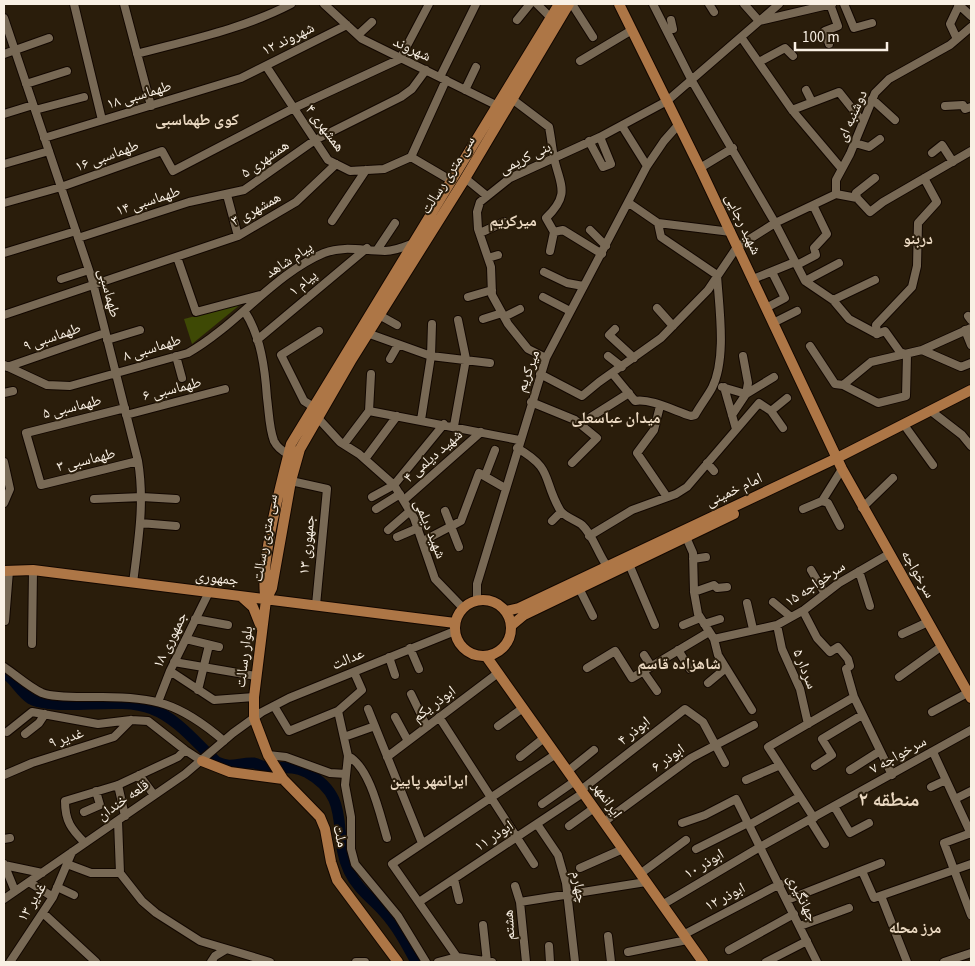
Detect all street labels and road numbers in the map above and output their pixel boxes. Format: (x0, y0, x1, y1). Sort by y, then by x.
street label: شهروند ۱۲ (258, 17, 318, 61)
street label: شهروند (389, 31, 435, 67)
street label: ۱۸ طهماسبی (104, 75, 174, 115)
street label: دوشنبه ای (831, 87, 873, 145)
street label: همشهری ۴ (300, 100, 350, 156)
street label: سی متری رسالت (416, 132, 480, 218)
street label: ۱۶ طهماسبی (72, 135, 142, 177)
street label: ۵ همشهری (237, 135, 293, 183)
street label: بنی کریمی (495, 136, 555, 180)
street label: ۱۴ طهماسبی (113, 181, 183, 221)
street label: ۳ همشهری (227, 187, 285, 231)
street label: شهید رجایی (720, 190, 766, 258)
street label: پیام شاهد (261, 237, 317, 283)
street label: ۱ پیام (284, 265, 322, 301)
street label: طهماسبی (92, 266, 126, 320)
street label: ۹ طهماسبی (20, 317, 84, 357)
street label: ۸ طهماسبی (120, 329, 184, 367)
street label: میرکریم (511, 347, 545, 395)
street label: ۶ طهماسبی (140, 372, 204, 406)
street label: ۵ طهماسبی (40, 390, 104, 424)
street label: ۴ شهید دیلمی (399, 424, 467, 488)
street label: ۳ طهماسبی (54, 443, 118, 477)
street label: امام خمینی (702, 468, 766, 512)
street label: سی متری رسالت (247, 492, 283, 583)
street label: شهید دیلمی (409, 496, 452, 562)
street label: ۱۳ جمهوری (293, 514, 321, 576)
street label: سرخواجه (896, 546, 940, 602)
street label: سرخواجه ۱۵ (781, 556, 850, 612)
street label: جمهوری (194, 565, 240, 591)
street label: جمهوری ۱۸ (147, 608, 193, 672)
street label: بلوار رسالت (230, 625, 258, 689)
street label: عدالت (328, 643, 368, 675)
street label: ۵ سردار (788, 646, 823, 692)
street label: ابوذر یکم (408, 681, 460, 727)
street label: ابوذر ۴ (613, 711, 655, 751)
street label: غدیر ۹ (46, 722, 87, 753)
street label: سرخواجه ۷ (866, 731, 930, 779)
street label: ابوذر ۶ (647, 739, 689, 777)
street label: قلعه خندان (93, 774, 153, 826)
street label: ایرانمهر (586, 777, 627, 823)
street label: ابوذر ۱۱ (470, 815, 518, 857)
street label: ملت (327, 822, 353, 850)
street label: ابوذر ۱۰ (680, 844, 728, 884)
street label: چهارم (566, 869, 592, 905)
street label: جهانگیری (781, 871, 823, 926)
street label: ۱۳ غدیر (12, 878, 52, 926)
street label: ابوذر ۱۲ (701, 878, 749, 916)
street label: هشتم (497, 909, 521, 941)

